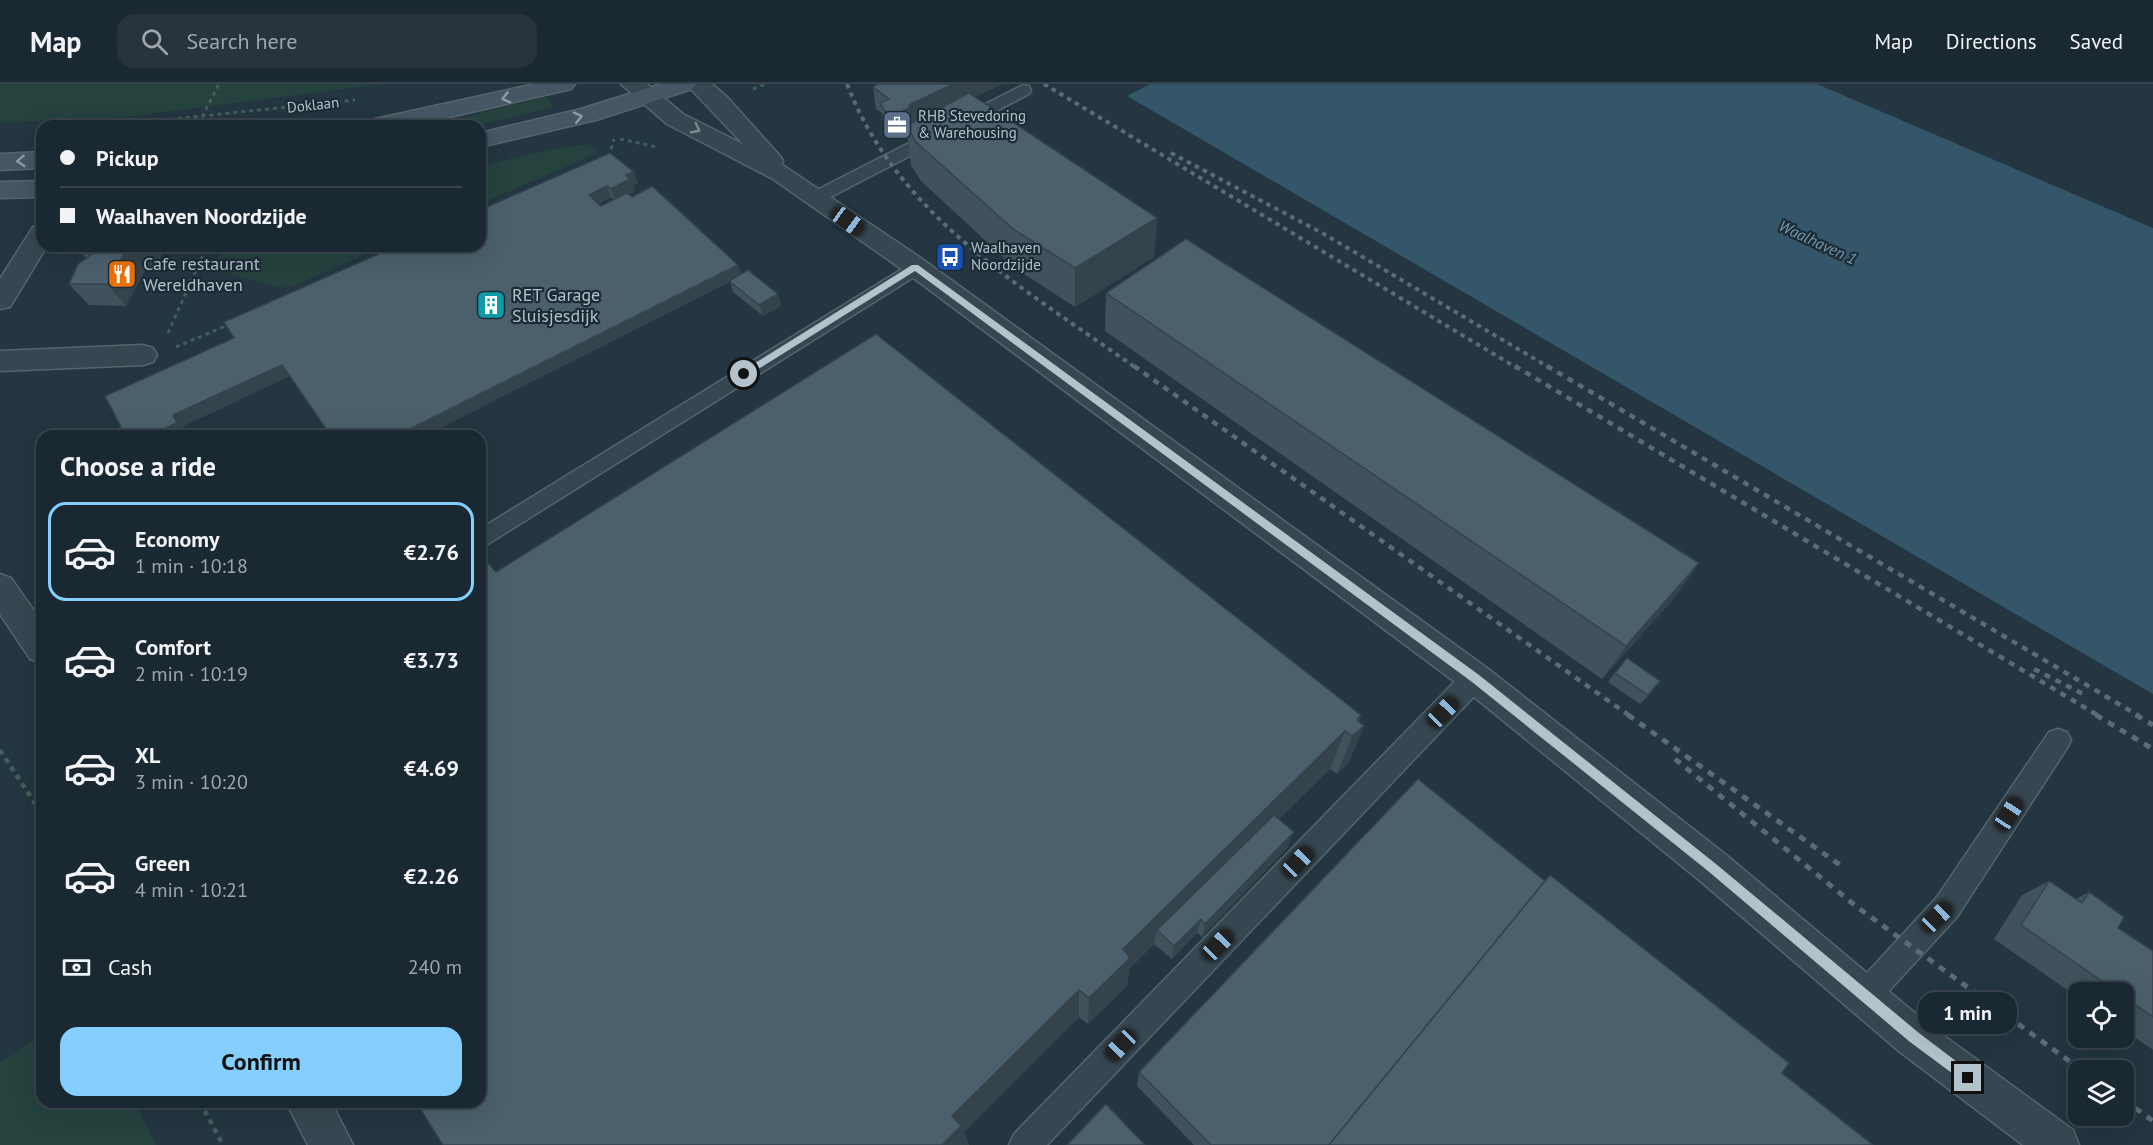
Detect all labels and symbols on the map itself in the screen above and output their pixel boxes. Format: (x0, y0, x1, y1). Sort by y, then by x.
one-way arrow (501, 91, 511, 104)
street label: Doklaan (286, 92, 340, 117)
place label: RHB Stevedoring & Warehousing (918, 106, 1026, 142)
office icon: RHB Stevedoring & Warehousing (881, 109, 913, 141)
one-way arrow (573, 112, 583, 125)
one-way arrow (690, 122, 701, 134)
one-way arrow (16, 155, 25, 168)
car (828, 203, 868, 239)
water label: Waalhaven 1 (1776, 215, 1860, 269)
place label: Waalhaven Noordzijde (971, 238, 1041, 274)
bus stop icon: Waalhaven Noordzijde (934, 241, 966, 273)
place label: Cafe restaurant Wereldhaven (143, 252, 260, 296)
restaurant icon: Cafe restaurant Wereldhaven (106, 258, 138, 290)
place label: RET Garage Sluisjesdijk (512, 283, 600, 327)
building icon: RET Garage Sluisjesdijk (475, 289, 507, 321)
route start (730, 360, 757, 387)
car (1424, 693, 1462, 731)
car (1992, 794, 2026, 834)
car (1279, 843, 1317, 881)
car (1918, 898, 1956, 936)
car (1199, 926, 1237, 964)
callout: 1 min (1918, 991, 2018, 1033)
car (1102, 1026, 1140, 1064)
route end (1954, 1064, 1981, 1091)

